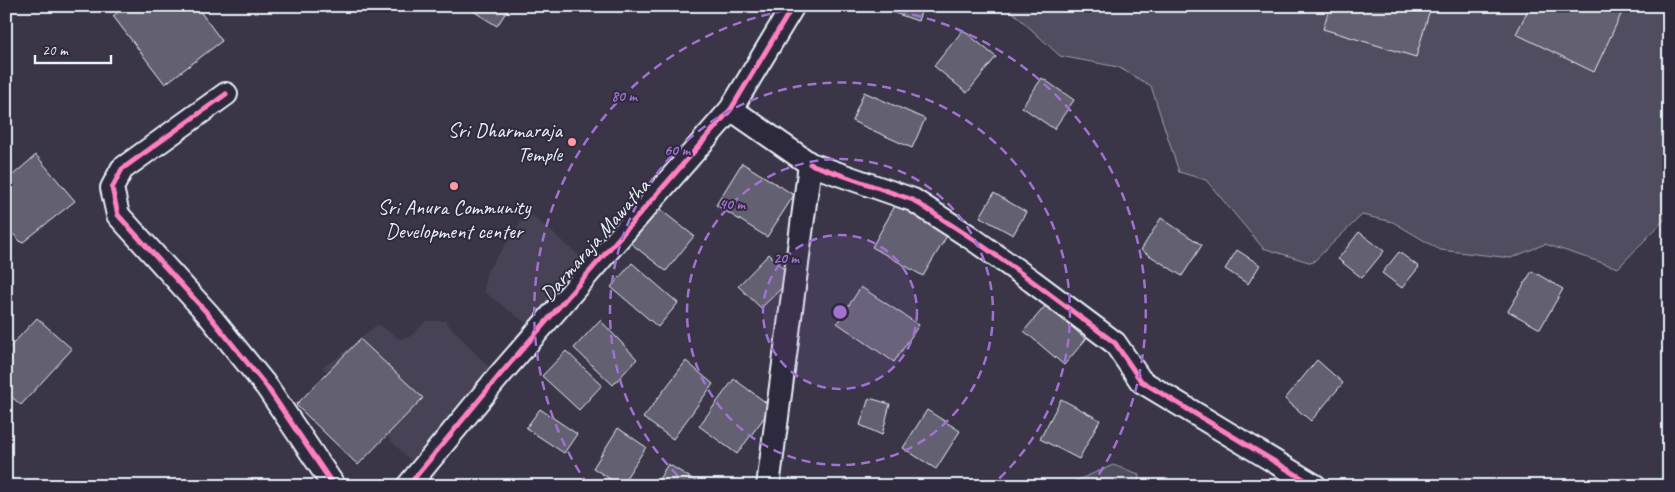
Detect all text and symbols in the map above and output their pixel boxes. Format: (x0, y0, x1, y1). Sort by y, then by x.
scale bar (35, 32, 111, 64)
text: 20 m (42, 41, 69, 60)
text: 80 m (611, 87, 638, 106)
place label: Sri Dharmaraja Temple (448, 117, 564, 167)
marker: Sri Dharmaraja Temple (566, 136, 578, 148)
text: 60 m (664, 141, 691, 160)
street label: Darmaraja Mawatha (535, 172, 656, 307)
marker: Sri Anura Community Development center (448, 180, 460, 192)
place label: Sri Anura Community Development center (378, 194, 532, 244)
text: 40 m (719, 195, 746, 214)
text: 20 m (773, 249, 800, 268)
centre of rings (831, 303, 849, 321)

